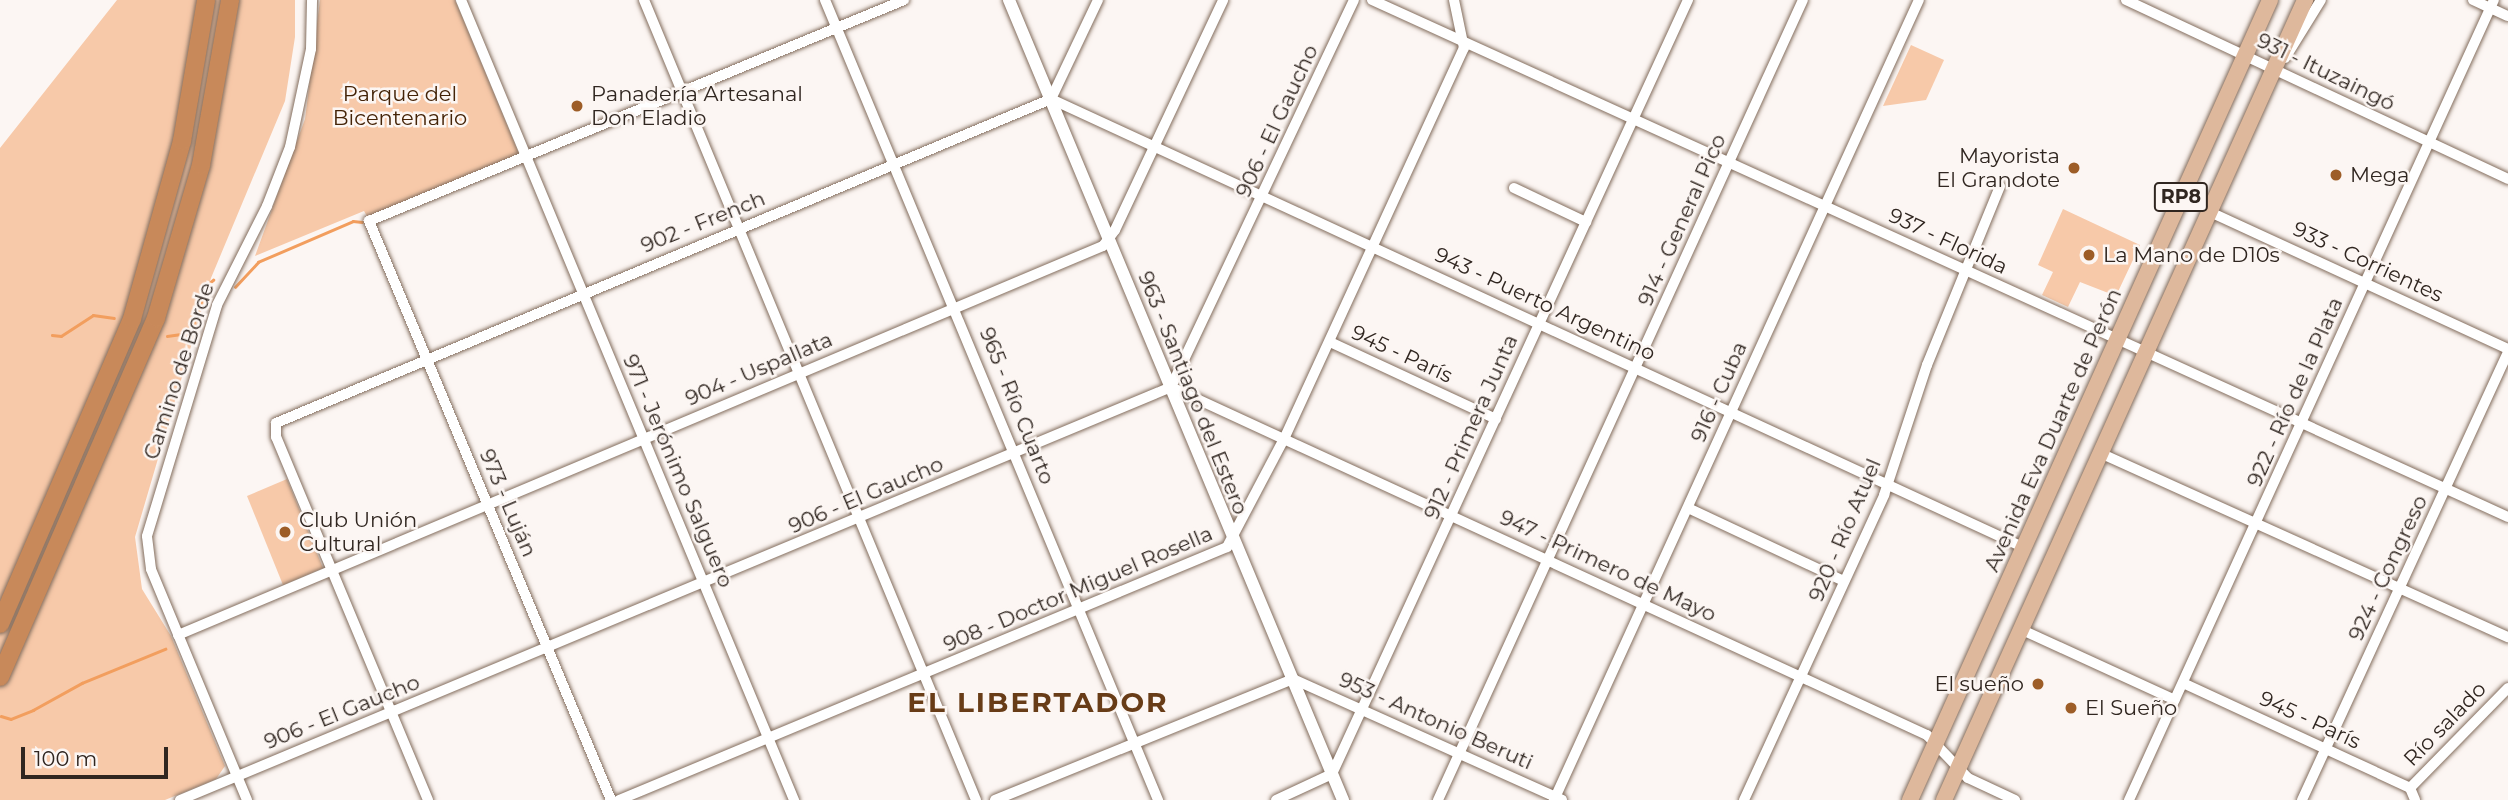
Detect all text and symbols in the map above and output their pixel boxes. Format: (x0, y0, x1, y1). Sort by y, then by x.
street label: 931 - Ituzaingó (2253, 28, 2399, 116)
street label: 906 - El Gaucho (1231, 41, 1323, 201)
park label: Parque del Bicentenario (333, 81, 467, 131)
place label: Panadería Artesanal Don Eladio (591, 81, 803, 131)
marker: Panadería Artesanal Don Eladio (569, 98, 585, 114)
street label: 914 - General Pico (1633, 130, 1731, 310)
place label: Mayorista El Grandote (1936, 143, 2060, 193)
marker: Mayorista El Grandote (2066, 160, 2082, 176)
place label: Mega (2350, 162, 2410, 188)
marker: Mega (2328, 167, 2344, 183)
road number: RP8 (2153, 182, 2209, 212)
street label: 902 - French (637, 186, 769, 258)
street label: 937 - Florida (1885, 202, 2011, 280)
street label: 933 - Corrientes (2289, 216, 2447, 308)
street label: 943 - Puerto Argentino (1431, 242, 1659, 366)
place label: La Mano de D10s (2103, 242, 2280, 268)
marker: La Mano de D10s (2081, 247, 2097, 263)
street label: 963 - Santiago del Estero (1133, 268, 1253, 518)
street label: Camino de Borde (139, 279, 219, 463)
street label: Avenida Eva Duarte de Perón (1979, 285, 2127, 575)
street label: 922 - Río de la Plata (2242, 293, 2348, 491)
street label: 945 - París (1347, 320, 1457, 388)
street label: 965 - Río Cuarto (974, 324, 1060, 488)
street label: 904 - Uspallata (682, 327, 836, 411)
street label: 912 - Primera Junta (1419, 331, 1523, 523)
street label: 916 - Cuba (1686, 338, 1752, 446)
street label: 971 - Jerónimo Salguero (617, 351, 739, 591)
street label: 973 - Luján (474, 445, 542, 561)
street label: 906 - El Gaucho (785, 451, 947, 539)
street label: 920 - Río Atuel (1804, 455, 1886, 605)
street label: 924 - Congreso (2343, 491, 2433, 645)
street label: 947 - Primero de Mayo (1496, 505, 1720, 627)
place label: Club Unión Cultural (299, 507, 417, 557)
street label: 908 - Doctor Miguel Rosella (940, 521, 1216, 657)
marker: Club Unión Cultural (277, 524, 293, 540)
street label: 953 - Antonio Beruti (1335, 667, 1537, 775)
street label: 906 - El Gaucho (261, 669, 423, 755)
place label: El sueño (1934, 671, 2024, 697)
marker: El sueño (2030, 676, 2046, 692)
street label: Río salado (2399, 677, 2491, 771)
district label: EL LIBERTADOR (909, 685, 1167, 719)
street label: 945 - París (2255, 686, 2365, 754)
place label: El Sueño (2085, 695, 2177, 721)
marker: El Sueño (2063, 700, 2079, 716)
scale bar (24, 734, 172, 778)
text: 100 m (34, 746, 97, 771)

